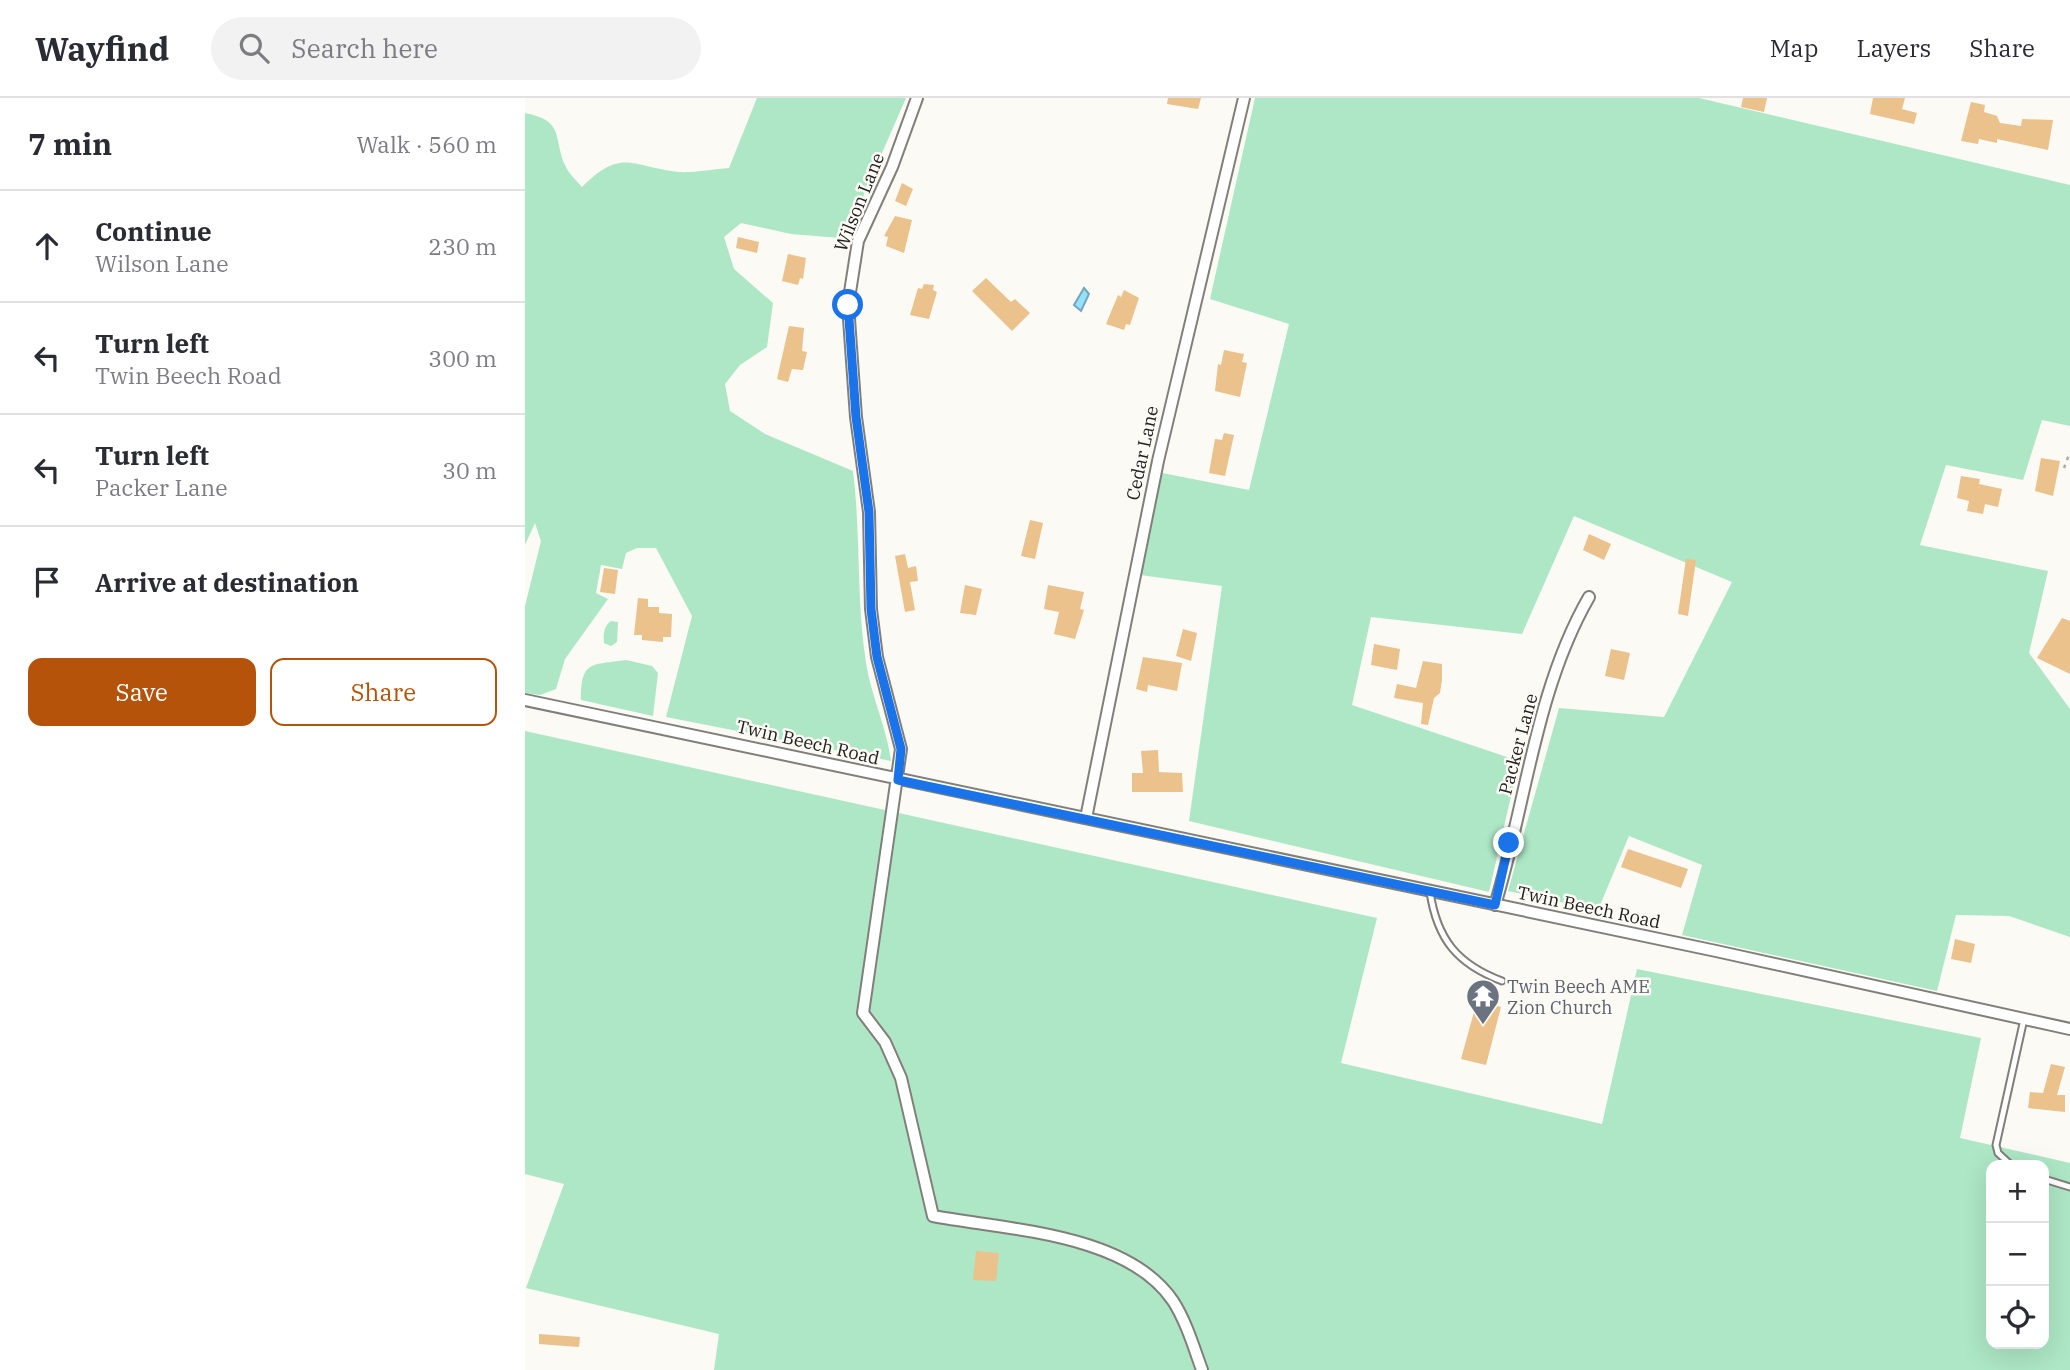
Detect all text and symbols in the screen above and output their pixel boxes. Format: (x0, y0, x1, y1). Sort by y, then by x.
search box (211, 17, 701, 80)
text: Wayfind (35, 27, 169, 70)
icon: search (235, 29, 273, 67)
text: Search here (291, 31, 438, 65)
text: Map (1770, 32, 1818, 64)
text: Layers (1856, 32, 1931, 64)
text: Share (1969, 32, 2035, 64)
text: 7 min (28, 124, 112, 163)
text: Walk · 560 m (356, 129, 497, 159)
street label: Wilson Lane (829, 149, 889, 255)
text: Continue (95, 214, 212, 248)
icon: ahead (28, 227, 66, 265)
text: 230 m (428, 231, 497, 261)
text: Wilson Lane (95, 248, 229, 278)
route start (832, 289, 863, 320)
text: Turn left (95, 326, 209, 360)
icon: left (28, 339, 66, 377)
text: 300 m (428, 343, 497, 373)
text: Twin Beech Road (95, 360, 282, 390)
street label: Cedar Lane (1121, 404, 1163, 502)
text: Turn left (95, 438, 209, 472)
icon: left (28, 451, 66, 489)
text: 30 m (442, 455, 497, 485)
text: Packer Lane (95, 472, 228, 502)
icon: arrive (28, 563, 66, 601)
text: Arrive at destination (95, 565, 359, 599)
button: Save (28, 658, 256, 726)
button: Share (270, 658, 497, 726)
street label: Packer Lane (1493, 691, 1543, 797)
street label: Twin Beech Road (734, 714, 882, 770)
route end (1493, 827, 1524, 858)
street label: Twin Beech Road (1515, 881, 1663, 933)
place label: Twin Beech AME Zion Church (1507, 975, 1650, 1019)
temple icon: Twin Beech AME Zion Church (1464, 977, 1502, 1026)
map controls (1986, 1160, 2049, 1349)
button: + (1986, 1160, 2049, 1223)
button: − (1986, 1223, 2049, 1286)
button: locate (1986, 1286, 2049, 1349)

